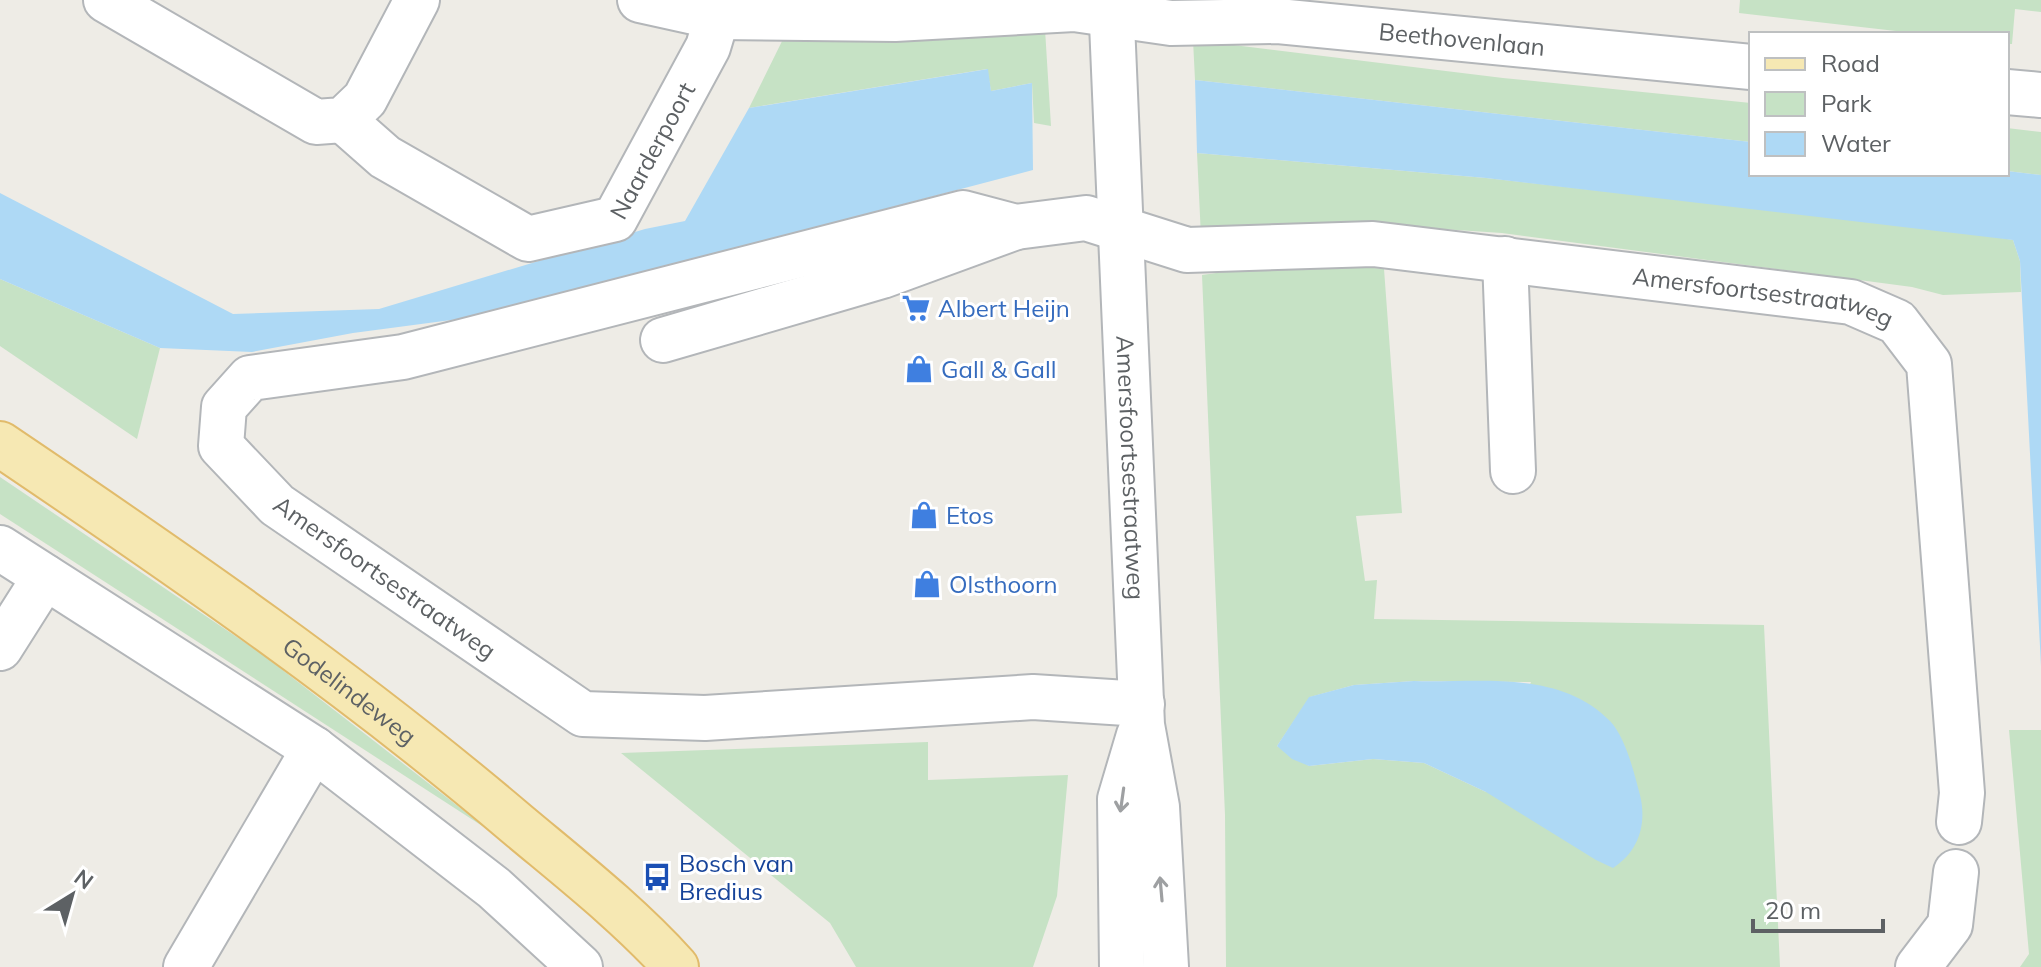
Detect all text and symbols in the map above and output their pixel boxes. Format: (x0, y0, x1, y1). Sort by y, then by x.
street label: Beethovenlaan (1378, 16, 1546, 62)
legend (1749, 32, 2009, 176)
text: Road (1821, 48, 1880, 78)
street label: Naarderpoort (603, 77, 701, 224)
text: Park (1821, 88, 1872, 118)
text: Water (1821, 128, 1891, 158)
street label: Amersfoortsestraatweg (1631, 261, 1898, 334)
supermarket icon: Albert Heijn (901, 293, 931, 323)
place label: Albert Heijn (938, 293, 1070, 323)
street label: Amersfoortsestraatweg (1110, 335, 1152, 600)
shop icon: Gall & Gall (904, 354, 934, 384)
place label: Gall & Gall (941, 354, 1056, 384)
street label: Amersfoortsestraatweg (268, 489, 502, 665)
shop icon: Etos (909, 500, 939, 530)
place label: Etos (946, 500, 994, 530)
shop icon: Olsthoorn (912, 569, 942, 599)
place label: Olsthoorn (949, 569, 1058, 599)
street label: Godelindeweg (277, 631, 422, 751)
one-way arrow (1114, 786, 1129, 812)
place label: Bosch van Bredius (679, 848, 794, 906)
north arrow (32, 855, 112, 935)
bus stop icon: Bosch van Bredius (642, 862, 672, 892)
text: N (69, 863, 99, 895)
one-way arrow (1153, 876, 1168, 903)
scale bar (1753, 883, 1883, 933)
text: 20 m (1765, 895, 1821, 925)

